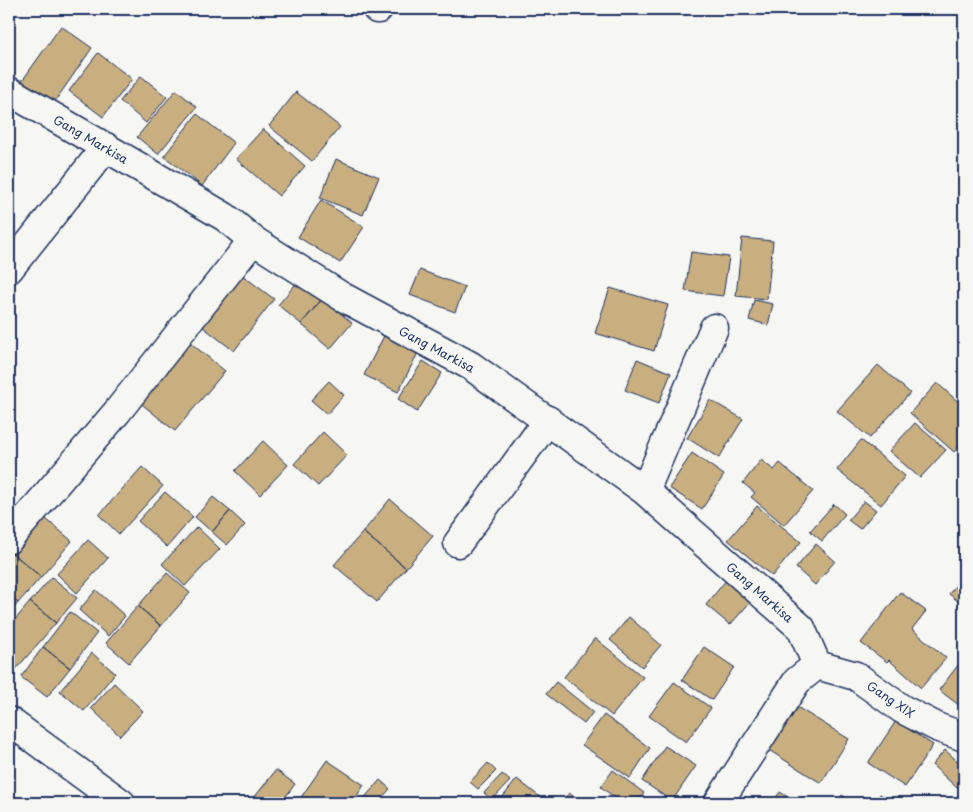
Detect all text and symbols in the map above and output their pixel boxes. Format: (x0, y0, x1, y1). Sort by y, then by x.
street label: Gang Markisa (50, 110, 132, 168)
street label: Gang Markisa (396, 321, 478, 377)
street label: Gang Markisa (723, 558, 798, 626)
street label: Gang XIX (864, 676, 918, 722)

